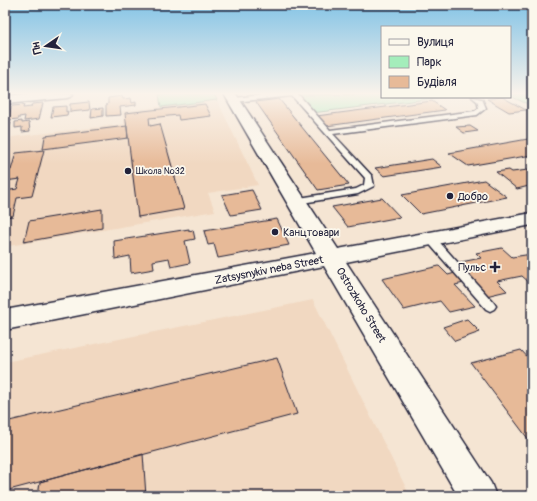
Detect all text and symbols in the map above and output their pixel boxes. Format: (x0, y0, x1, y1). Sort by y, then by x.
north arrow (26, 26, 66, 66)
legend (381, 26, 511, 98)
text: Вулиця (417, 35, 454, 50)
text: Пн (29, 40, 44, 55)
text: Парк (417, 55, 442, 70)
text: Будівля (417, 75, 457, 90)
marker: Школа №32 (123, 166, 133, 176)
place label: Школа №32 (136, 166, 185, 177)
place label: Добро (457, 190, 488, 203)
marker: Добро (445, 191, 455, 201)
place label: Канцтовари (283, 226, 339, 239)
marker: Канцтовари (270, 227, 280, 237)
street label: Zatsysnykiv neba Street (213, 253, 325, 287)
place label: Пульс (458, 261, 486, 274)
marker: Пульс (489, 261, 501, 273)
street label: Ostrozkoho Street (333, 265, 389, 345)

